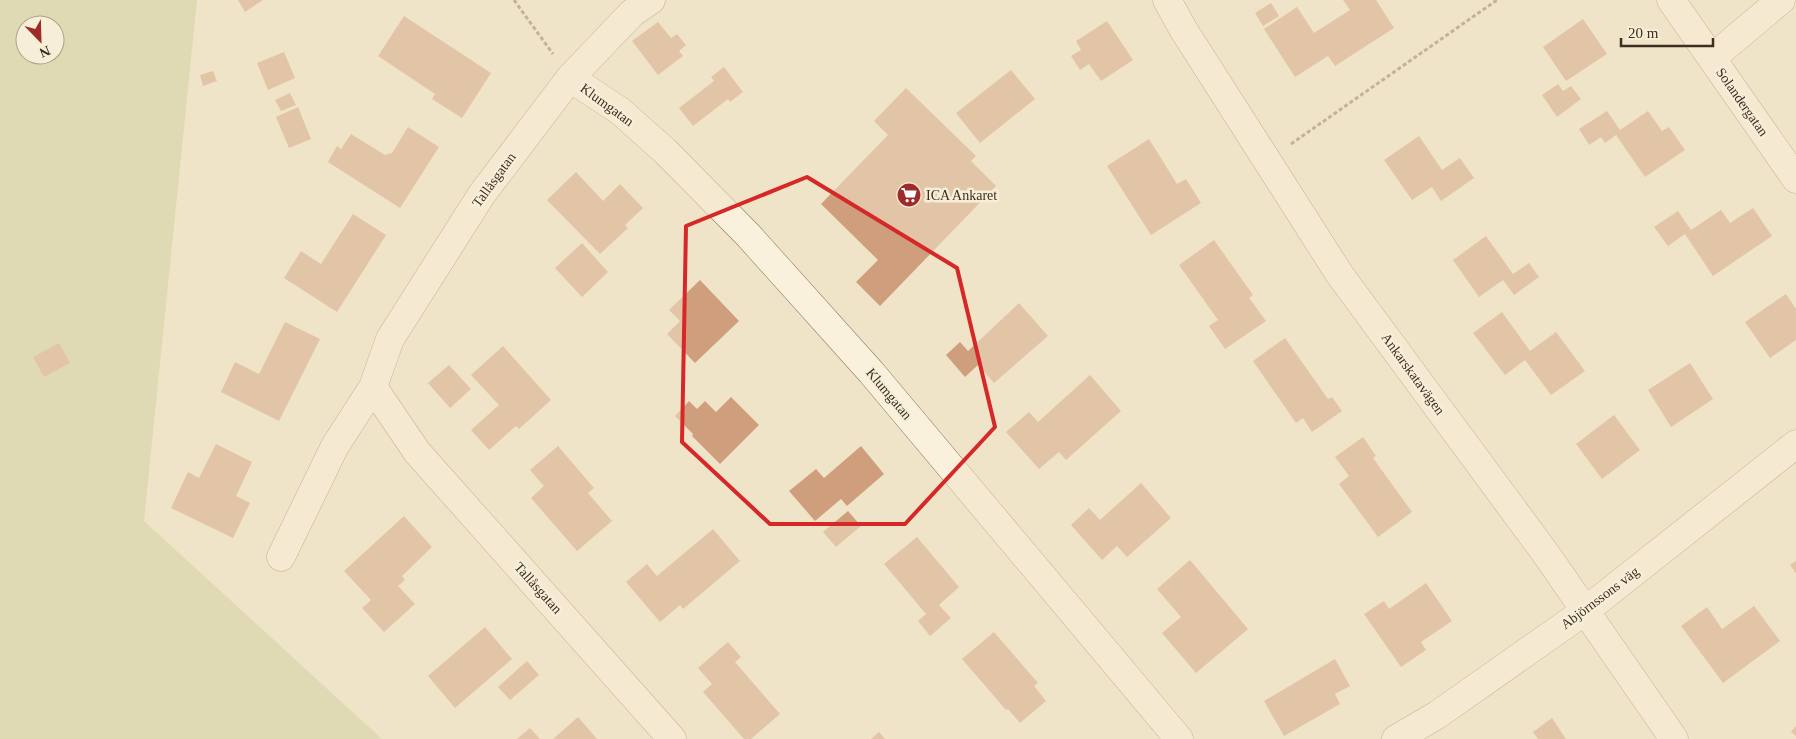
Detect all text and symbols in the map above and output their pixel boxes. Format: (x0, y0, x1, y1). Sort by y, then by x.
north arrow (15, 15, 65, 65)
scale bar (1621, 15, 1714, 47)
text: 20 m (1628, 25, 1659, 41)
text: N (37, 43, 52, 60)
street label: Solandergatan (1713, 65, 1771, 139)
street label: Klumgatan (577, 81, 637, 129)
street label: Tallåsgatan (469, 150, 519, 210)
supermarket icon: ICA Ankaret (896, 182, 922, 208)
place label: ICA Ankaret (926, 188, 997, 203)
street label: Ankarskatavägen (1378, 330, 1448, 418)
street label: Klumgatan (863, 365, 915, 423)
street label: Tallåsgatan (511, 559, 565, 617)
street label: Abjörnssons väg (1558, 564, 1642, 632)

